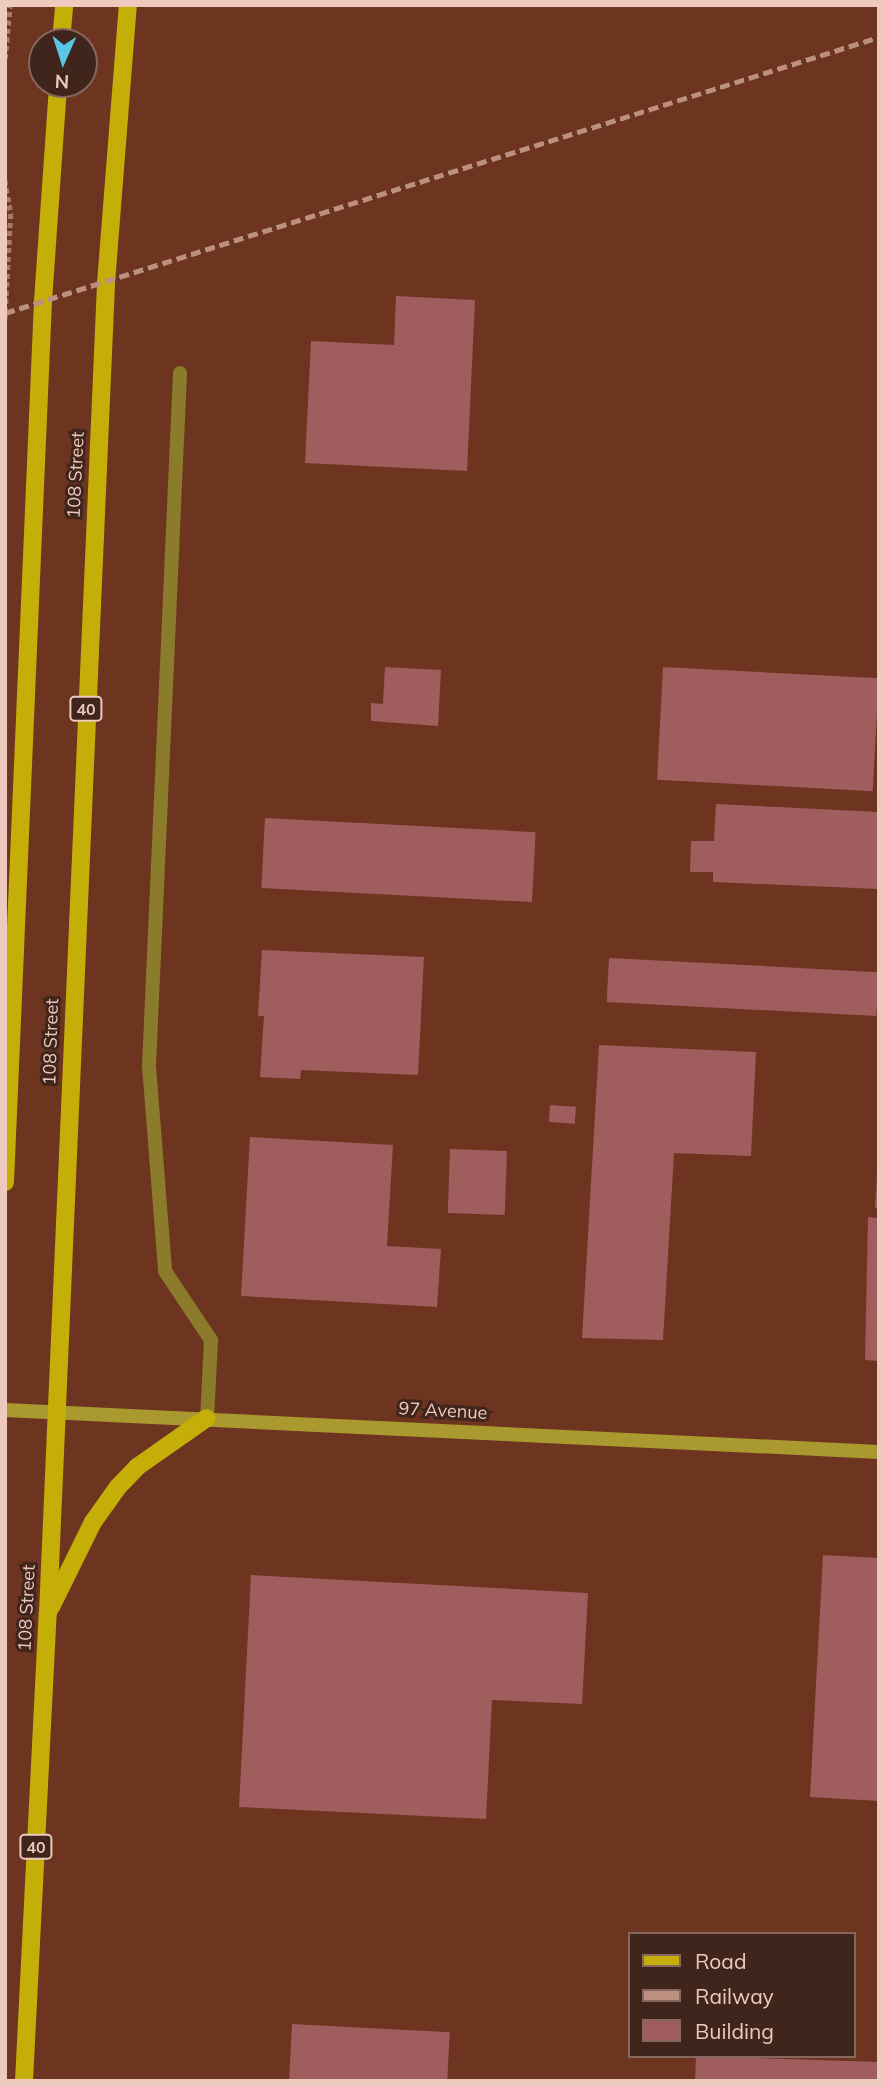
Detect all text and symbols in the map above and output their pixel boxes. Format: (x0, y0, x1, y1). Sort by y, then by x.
north arrow (28, 28, 98, 98)
text: N (54, 70, 70, 94)
street label: 108 Street (63, 431, 89, 519)
road number: 40 (68, 696, 104, 722)
street label: 108 Street (39, 998, 63, 1086)
street label: 97 Avenue (398, 1398, 488, 1424)
street label: 108 Street (14, 1564, 40, 1652)
road number: 40 (19, 1834, 54, 1859)
legend (628, 1932, 856, 2058)
text: Road (695, 1948, 746, 1974)
text: Railway (695, 1983, 774, 2009)
text: Building (695, 2018, 774, 2044)

